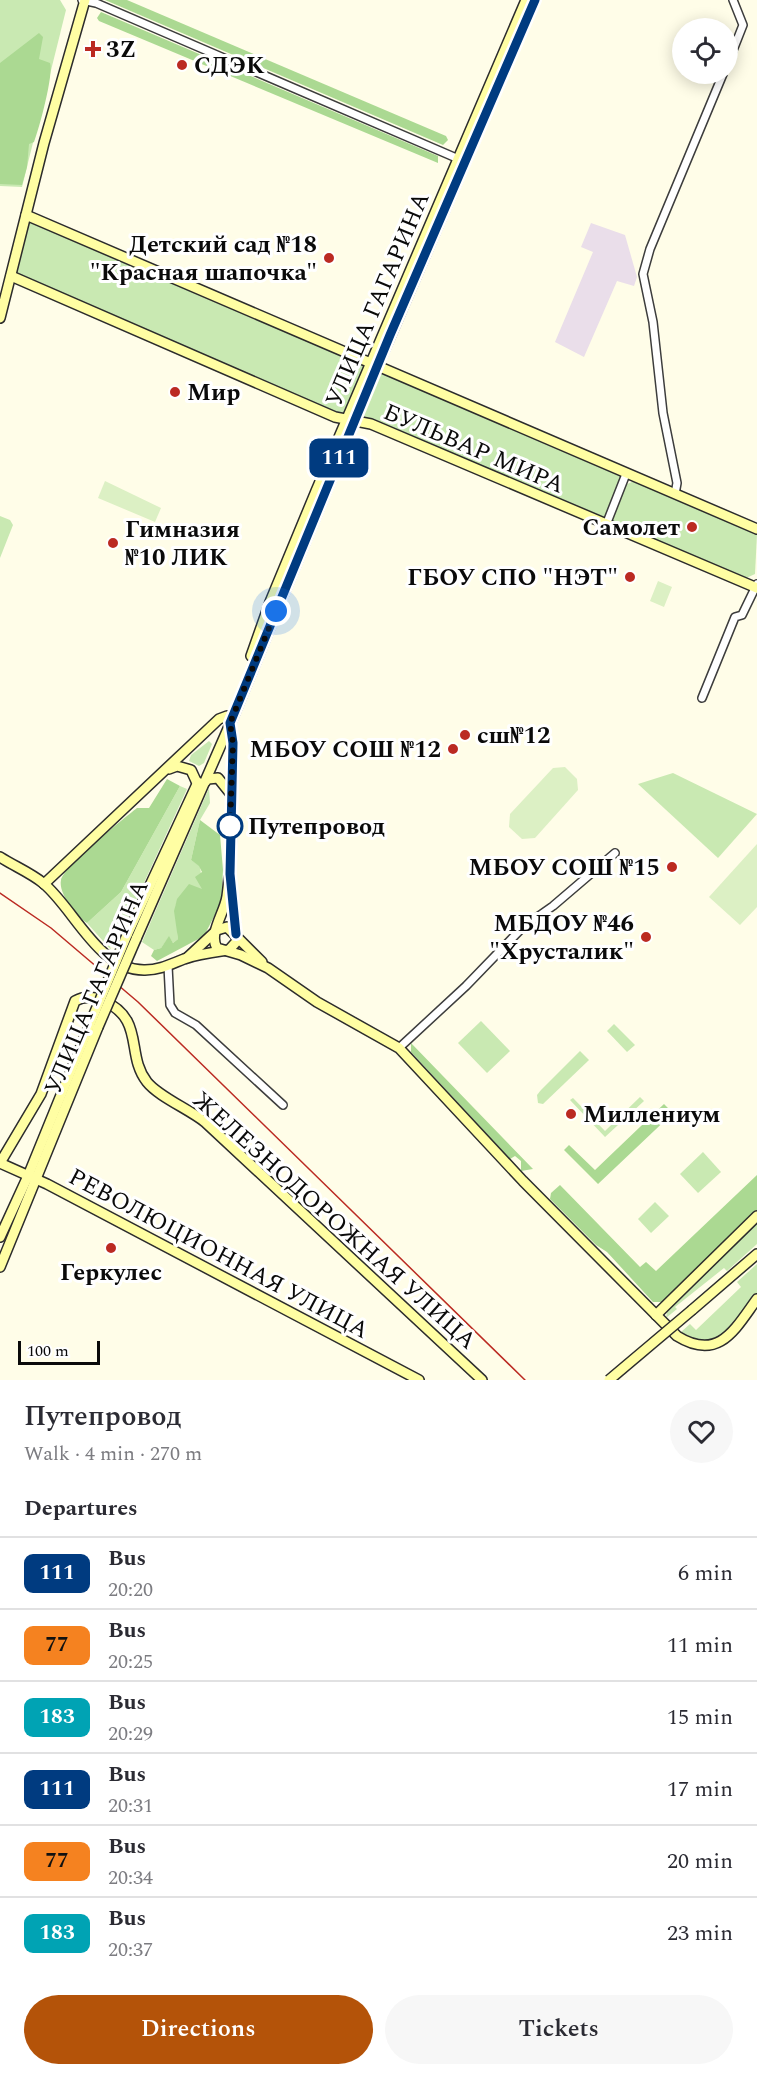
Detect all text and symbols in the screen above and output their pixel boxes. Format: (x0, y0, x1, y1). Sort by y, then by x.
map controls (672, 18, 738, 84)
button: locate (672, 18, 738, 84)
place label: 3Z (106, 32, 136, 68)
marker: 3Z (84, 40, 102, 58)
place label: СДЭК (194, 48, 265, 84)
marker: СДЭК (175, 58, 189, 72)
street label: УЛИЦА ГАГАРИНА (316, 186, 439, 412)
place label: Детский сад №18 "Красная шапочка" (90, 227, 317, 291)
marker: Детский сад №18 "Красная шапочка" (322, 251, 336, 265)
place label: Мир (187, 375, 240, 411)
marker: Мир (168, 385, 182, 399)
street label: БУЛЬВАР МИРА (377, 394, 570, 503)
line badge: 111 (304, 438, 374, 478)
text: 111 (321, 442, 357, 474)
place label: Самолет (583, 510, 680, 546)
place label: Гимназия №10 ЛИК (125, 512, 240, 576)
marker: Самолет (685, 520, 699, 534)
marker: Гимназия №10 ЛИК (106, 536, 120, 550)
place label: ГБОУ СПО "НЭТ" (407, 560, 618, 596)
marker: ГБОУ СПО "НЭТ" (623, 570, 637, 584)
your location (261, 596, 291, 626)
place label: сш№12 (477, 718, 551, 754)
marker: сш№12 (458, 728, 472, 742)
place label: МБОУ СОШ №12 (250, 732, 441, 768)
marker: МБОУ СОШ №12 (446, 742, 460, 756)
place label: Путепровод (248, 809, 385, 845)
marker: Путепровод (217, 813, 243, 839)
place label: МБОУ СОШ №15 (469, 850, 660, 886)
marker: МБОУ СОШ №15 (665, 860, 679, 874)
street label: УЛИЦА ГАГАРИНА (35, 874, 158, 1100)
place label: МБДОУ №46 "Хрусталик" (489, 906, 634, 970)
marker: МБДОУ №46 "Хрусталик" (639, 930, 653, 944)
street label: ЖЕЛЕЗНОДОРОЖНАЯ УЛИЦА (184, 1083, 484, 1358)
place label: Миллениум (583, 1097, 720, 1133)
marker: Миллениум (564, 1107, 578, 1121)
street label: РЕВОЛЮЦИОННАЯ УЛИЦА (62, 1159, 375, 1349)
marker: Геркулес (104, 1241, 118, 1255)
place label: Геркулес (60, 1255, 162, 1291)
scale bar (18, 1338, 100, 1366)
text: 100 m (27, 1339, 69, 1363)
text: Путепровод (24, 1395, 182, 1438)
button: heart (670, 1400, 733, 1463)
text: Walk · 4 min · 270 m (24, 1439, 202, 1469)
text: Departures (24, 1492, 138, 1525)
text: Bus (108, 1542, 146, 1575)
text: 111 (39, 1557, 75, 1589)
text: 6 min (678, 1557, 733, 1590)
text: 20:20 (108, 1575, 153, 1605)
text: Bus (108, 1614, 146, 1647)
text: 77 (45, 1629, 69, 1661)
text: 11 min (667, 1629, 733, 1662)
text: 20:25 (108, 1647, 153, 1677)
text: Bus (108, 1686, 146, 1719)
text: 183 (39, 1701, 75, 1733)
text: 15 min (667, 1701, 733, 1734)
text: 20:29 (108, 1719, 153, 1749)
text: Bus (108, 1758, 146, 1791)
text: 111 (39, 1773, 75, 1805)
text: 17 min (667, 1773, 733, 1806)
text: 20:31 (108, 1791, 153, 1821)
text: Bus (108, 1830, 146, 1863)
text: 77 (45, 1845, 69, 1877)
text: 20 min (667, 1845, 733, 1878)
text: 20:34 (108, 1863, 153, 1893)
text: Bus (108, 1902, 146, 1935)
text: 183 (39, 1917, 75, 1949)
text: 23 min (667, 1917, 733, 1950)
text: 20:37 (108, 1935, 153, 1965)
button: Directions (24, 1995, 373, 2064)
button: Tickets (385, 1995, 733, 2064)

